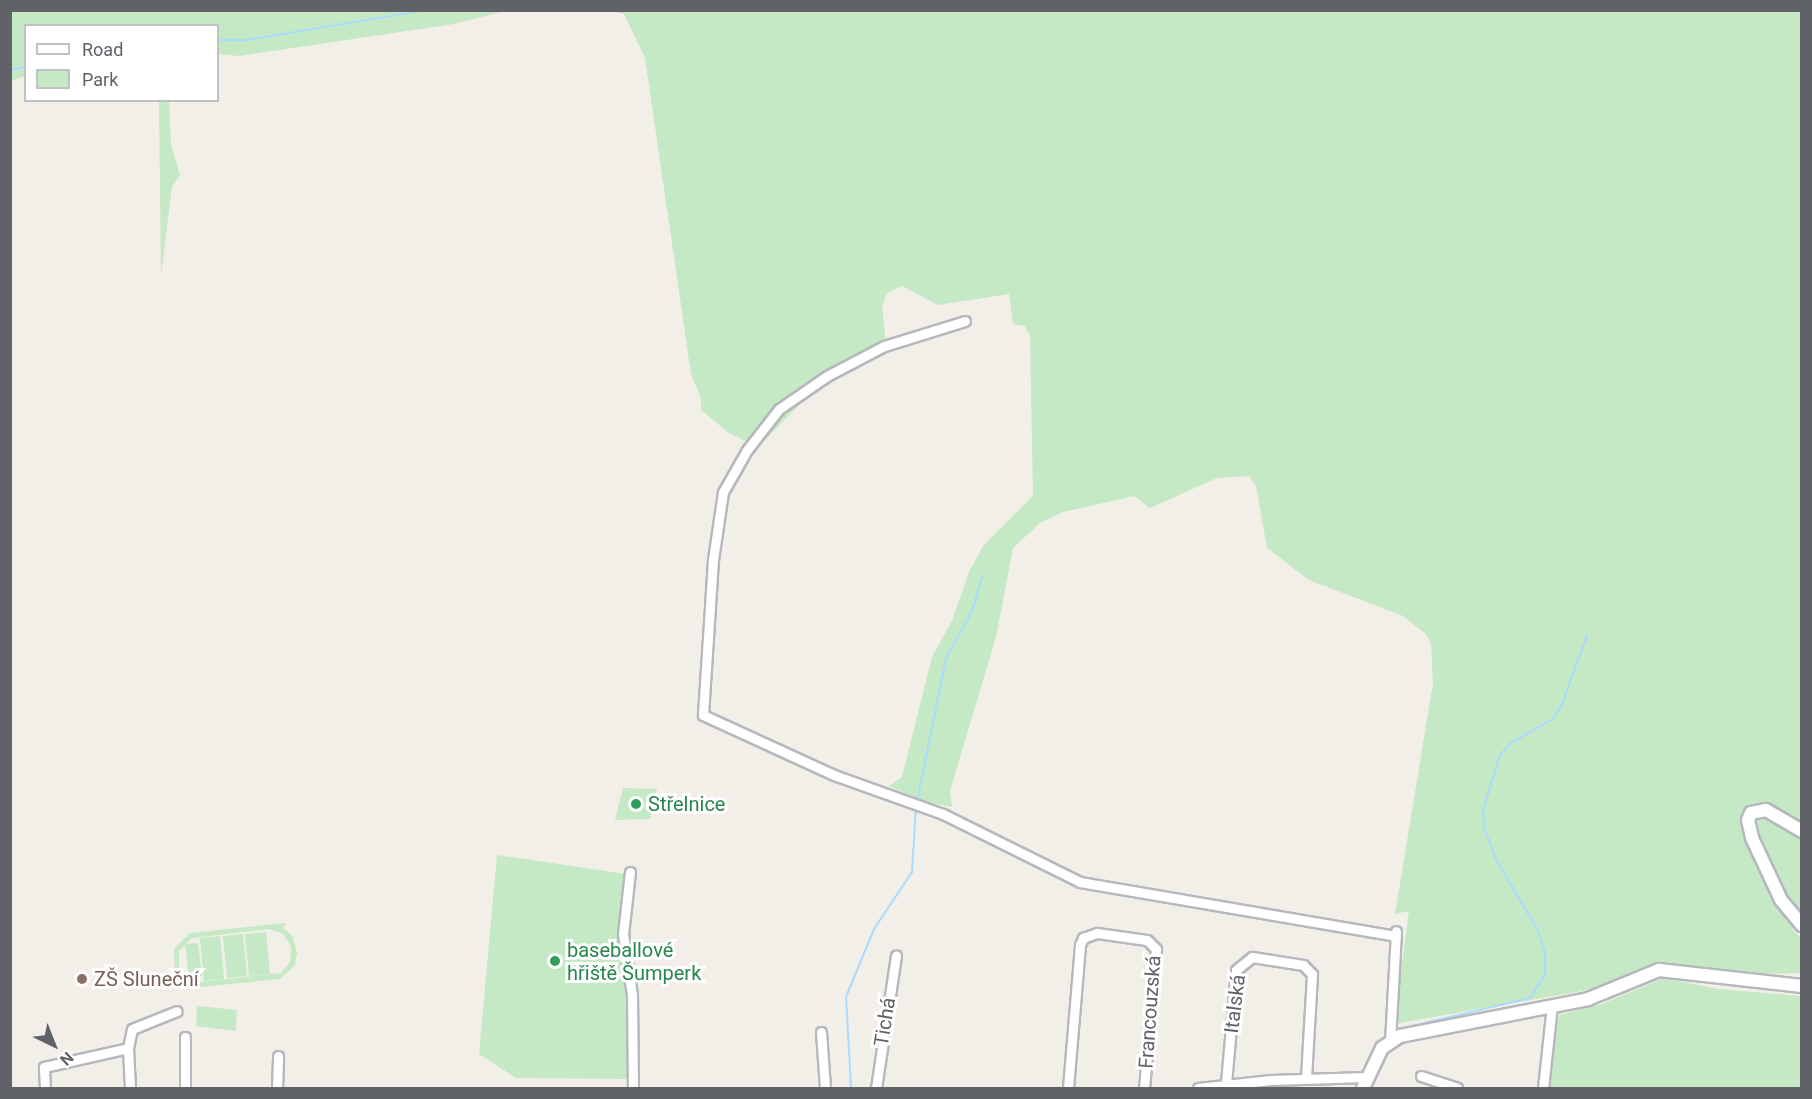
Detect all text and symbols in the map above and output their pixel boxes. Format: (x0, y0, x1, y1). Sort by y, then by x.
legend (24, 24, 219, 102)
text: Road (82, 39, 123, 60)
text: Park (82, 69, 118, 90)
place label: Střelnice (648, 792, 725, 816)
marker: Střelnice (629, 797, 643, 811)
place label: baseballové hřiště Šumperk (567, 938, 701, 985)
marker: baseballové hřiště Šumperk (548, 954, 562, 968)
street label: Francouzská (1134, 955, 1166, 1069)
place label: ZŠ Sluneční (94, 967, 199, 991)
marker: ZŠ Sluneční (75, 972, 89, 986)
street label: Italská (1219, 973, 1251, 1035)
street label: Tichá (869, 996, 901, 1048)
north arrow (24, 1015, 84, 1075)
text: N (56, 1048, 77, 1069)

